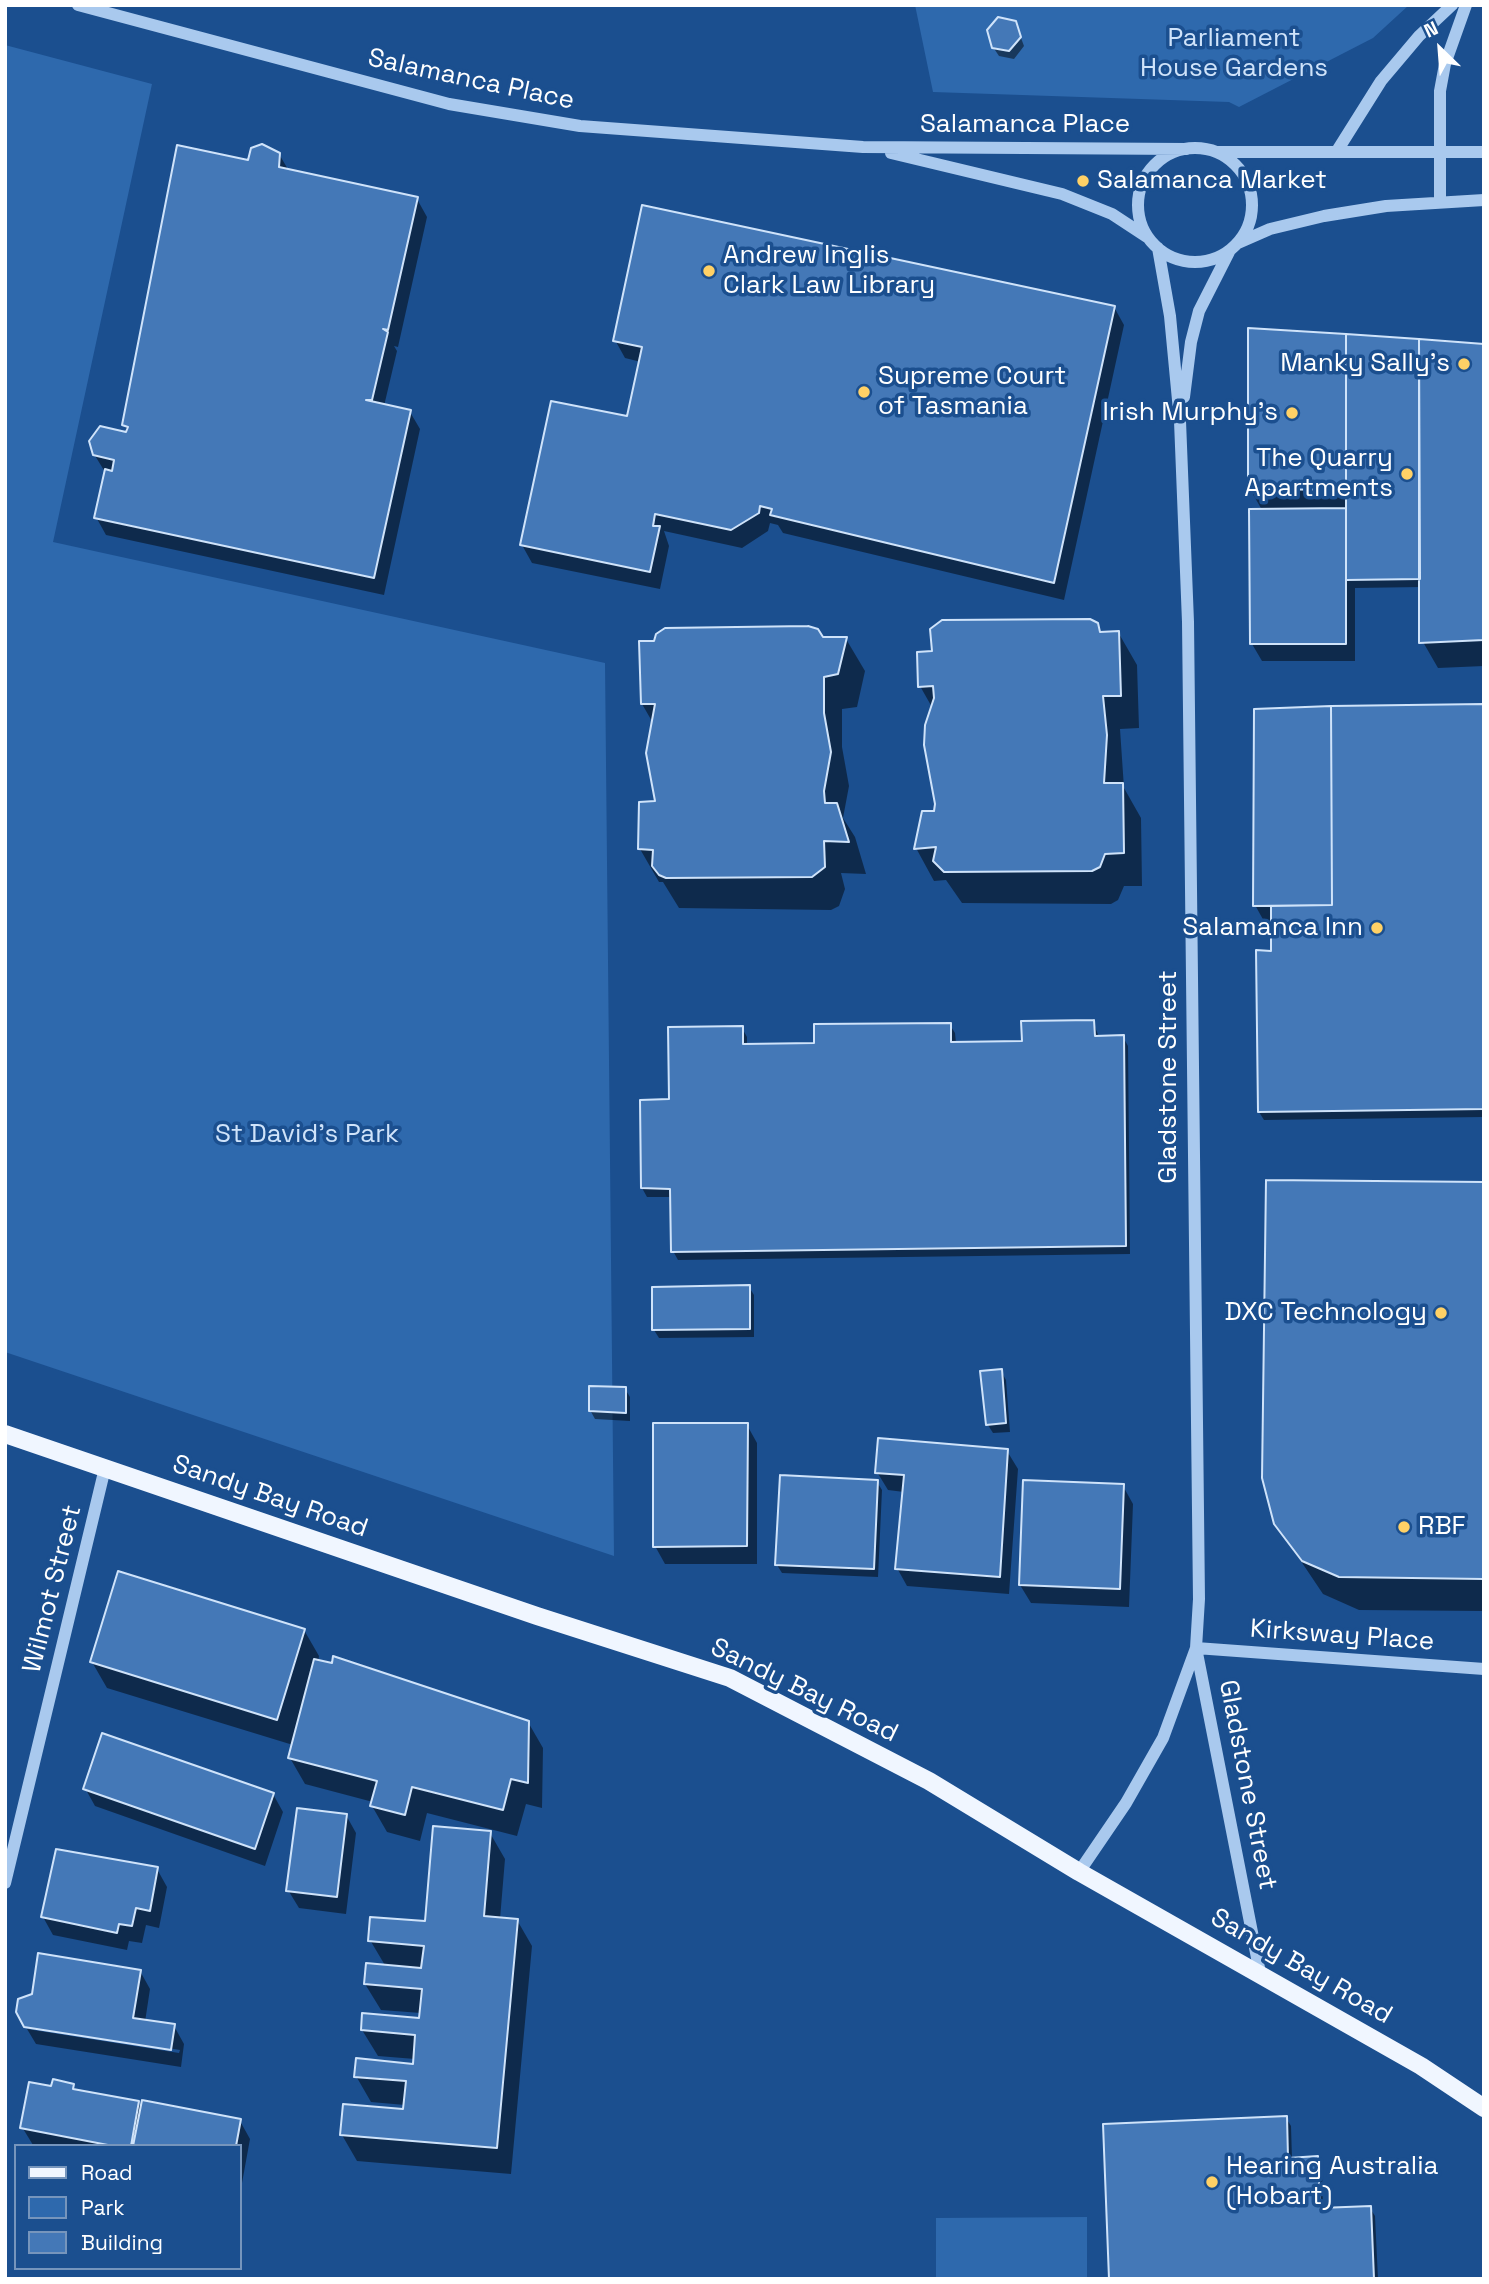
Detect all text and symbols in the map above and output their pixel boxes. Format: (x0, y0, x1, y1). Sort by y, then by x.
north arrow (1405, 14, 1475, 84)
text: N (1420, 15, 1442, 44)
park label: Parliament House Gardens (1140, 23, 1328, 84)
street label: Salamanca Place (365, 43, 577, 117)
street label: Salamanca Place (920, 109, 1130, 141)
place label: Salamanca Market (1097, 165, 1327, 197)
marker: Salamanca Market (1075, 173, 1091, 189)
place label: Andrew Inglis Clark Law Library (723, 240, 935, 302)
marker: Andrew Inglis Clark Law Library (701, 263, 717, 279)
place label: Manky Sally’s (1280, 348, 1450, 380)
marker: Manky Sally’s (1456, 356, 1472, 372)
place label: Supreme Court of Tasmania (878, 361, 1066, 422)
marker: Supreme Court of Tasmania (856, 384, 872, 400)
place label: Irish Murphy's (1102, 397, 1278, 429)
marker: Irish Murphy's (1284, 405, 1300, 421)
place label: The Quarry Apartments (1244, 443, 1393, 504)
marker: The Quarry Apartments (1399, 466, 1415, 482)
place label: Salamanca Inn (1182, 912, 1363, 944)
marker: Salamanca Inn (1369, 920, 1385, 936)
street label: Gladstone Street (1153, 970, 1185, 1184)
park label: St David's Park (215, 1119, 399, 1151)
place label: DXC Technology (1224, 1297, 1427, 1329)
marker: DXC Technology (1433, 1305, 1449, 1321)
street label: Sandy Bay Road (168, 1449, 372, 1545)
street label: Wilmot Street (17, 1502, 89, 1676)
place label: RBF (1418, 1511, 1466, 1543)
marker: RBF (1396, 1519, 1412, 1535)
street label: Kirksway Place (1249, 1614, 1435, 1658)
street label: Sandy Bay Road (705, 1632, 903, 1750)
street label: Gladstone Street (1211, 1677, 1283, 1893)
street label: Sandy Bay Road (1205, 1902, 1397, 2032)
legend (14, 2144, 242, 2270)
place label: Hearing Australia (Hobart) (1226, 2151, 1439, 2212)
text: Road (81, 2159, 133, 2186)
marker: Hearing Australia (Hobart) (1204, 2174, 1220, 2190)
text: Park (81, 2194, 125, 2221)
text: Building (81, 2229, 163, 2256)

